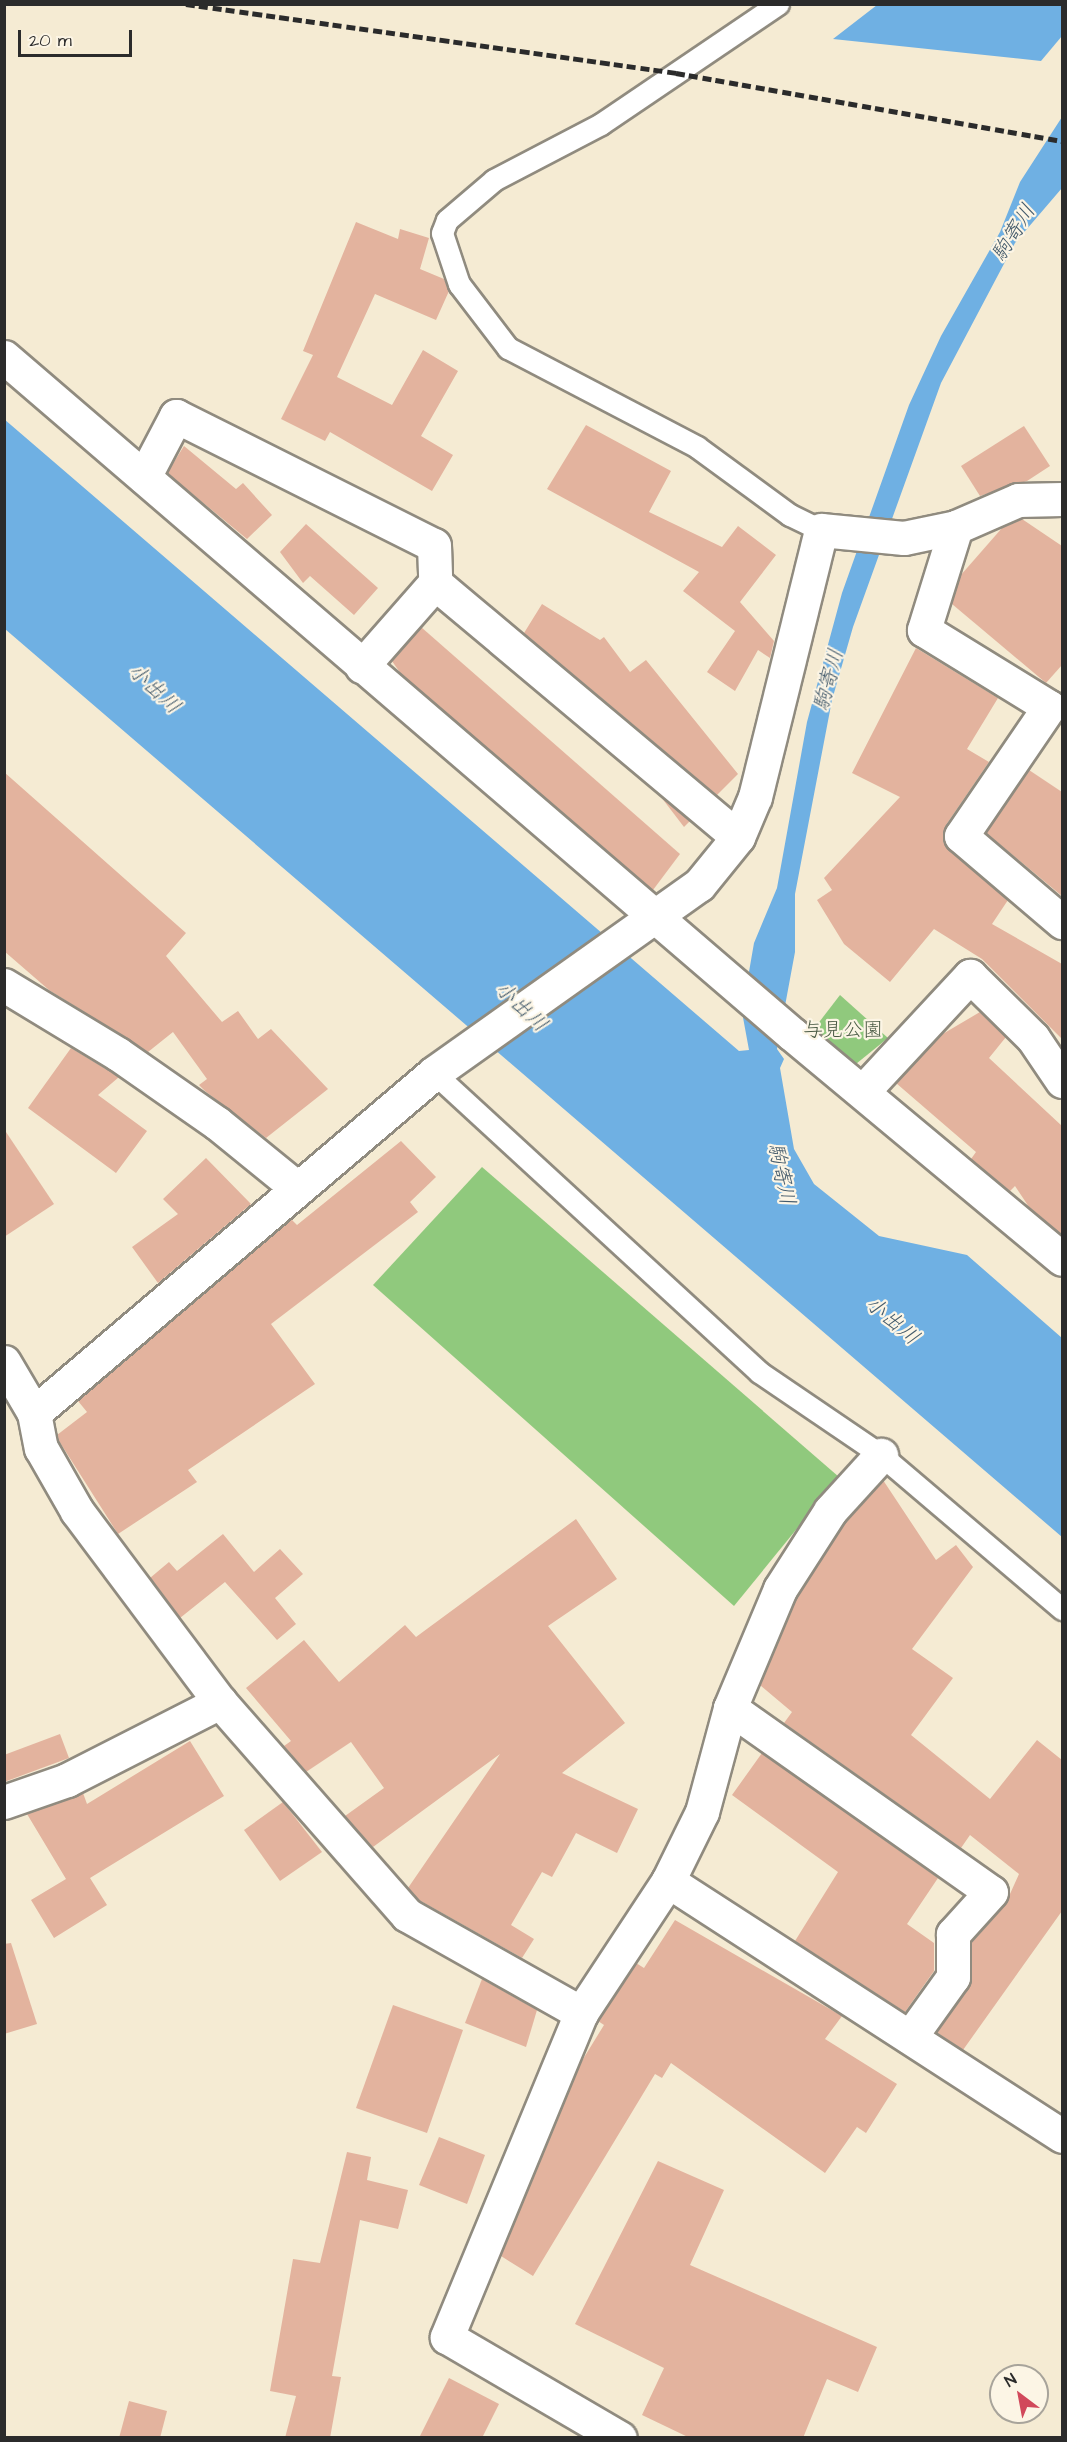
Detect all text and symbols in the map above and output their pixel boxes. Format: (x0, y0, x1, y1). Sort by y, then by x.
scale bar (21, 18, 135, 56)
text: 20 m (29, 28, 72, 53)
water label: 駒寄川 (987, 200, 1041, 266)
water label: 駒寄川 (809, 646, 849, 714)
water label: 小出川 (122, 658, 186, 720)
water label: 小出川 (489, 976, 553, 1038)
park label: 与見公園 (803, 1018, 883, 1042)
water label: 駒寄川 (762, 1141, 800, 1207)
water label: 小出川 (860, 1291, 924, 1351)
north arrow (989, 2364, 1049, 2424)
text: N (1000, 2368, 1021, 2392)

